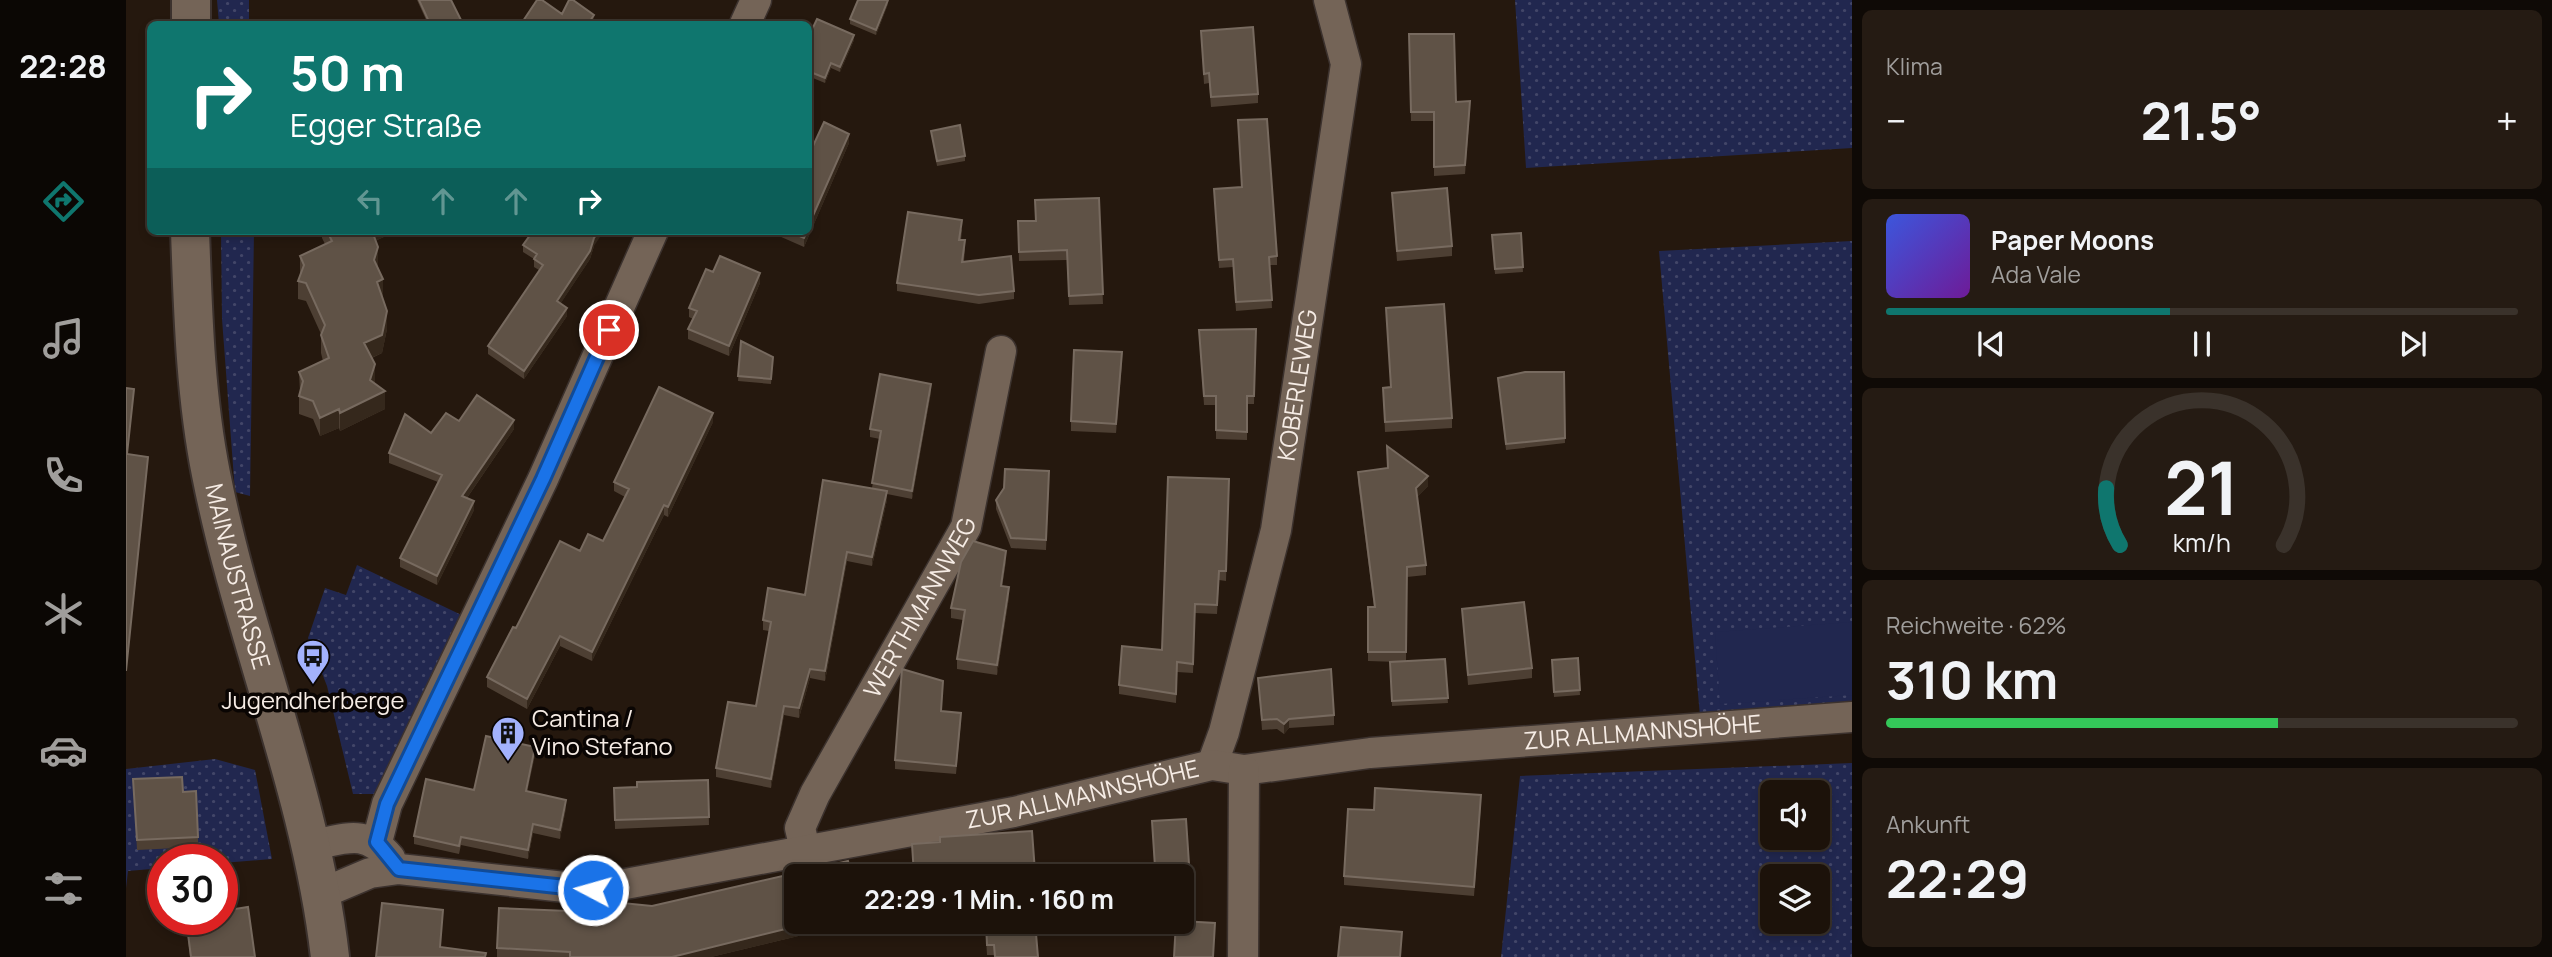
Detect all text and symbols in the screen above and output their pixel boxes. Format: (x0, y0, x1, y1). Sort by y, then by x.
text: 50 m (290, 39, 405, 106)
text: 22:28 (19, 44, 107, 88)
icon: right (175, 49, 266, 140)
text: Klima (1886, 50, 1943, 82)
text: 21.5° (2141, 85, 2262, 156)
text: − (1886, 94, 1907, 146)
text: + (2496, 94, 2518, 146)
text: Egger Straße (290, 103, 482, 147)
icon: directions (39, 177, 88, 226)
icon: left (351, 182, 389, 220)
icon: ahead (424, 182, 462, 220)
icon: ahead (497, 182, 535, 220)
icon: right (570, 182, 608, 220)
text: Paper Moons (1991, 222, 2154, 258)
text: Ada Vale (1991, 258, 2081, 290)
pin (579, 300, 639, 360)
street label: KOBERLEWEG (1269, 307, 1324, 463)
icon: arrive (590, 311, 628, 349)
icon: music (39, 314, 88, 363)
icon: previous (1972, 325, 2010, 363)
icon: pause (2183, 325, 2221, 363)
icon: next (2394, 325, 2432, 363)
text: 21 (2164, 437, 2240, 537)
icon: phone (39, 451, 88, 500)
street label: MAINAUSTRASSE (198, 480, 279, 673)
street label: WERTHMANNWEG (855, 515, 982, 703)
text: km/h (2173, 524, 2231, 559)
icon: climate (39, 589, 88, 638)
text: Reichweite · 62% (1886, 609, 2066, 641)
bus stop icon: Jugendherberge (294, 637, 332, 686)
text: 310 km (1886, 644, 2058, 715)
place label: Jugendherberge (221, 683, 405, 716)
place label: Cantina / Vino Stefano (532, 701, 673, 762)
street label: ZUR ALLMANNSHÖHE (1522, 706, 1763, 756)
building icon: Cantina / Vino Stefano (489, 714, 527, 763)
icon: car (39, 726, 88, 775)
street label: ZUR ALLMANNSHÖHE (963, 751, 1202, 836)
map controls (1760, 780, 1830, 934)
button: sound (1760, 780, 1830, 850)
text: Ankunft (1886, 808, 1970, 840)
text: 22:29 (1886, 843, 2029, 914)
speed limit sign: 30 (147, 844, 238, 935)
position arrow (556, 853, 630, 927)
icon: filters (39, 864, 88, 913)
button: layers (1760, 864, 1830, 934)
text: 22:29 · 1 Min. · 160 m (864, 881, 1114, 917)

